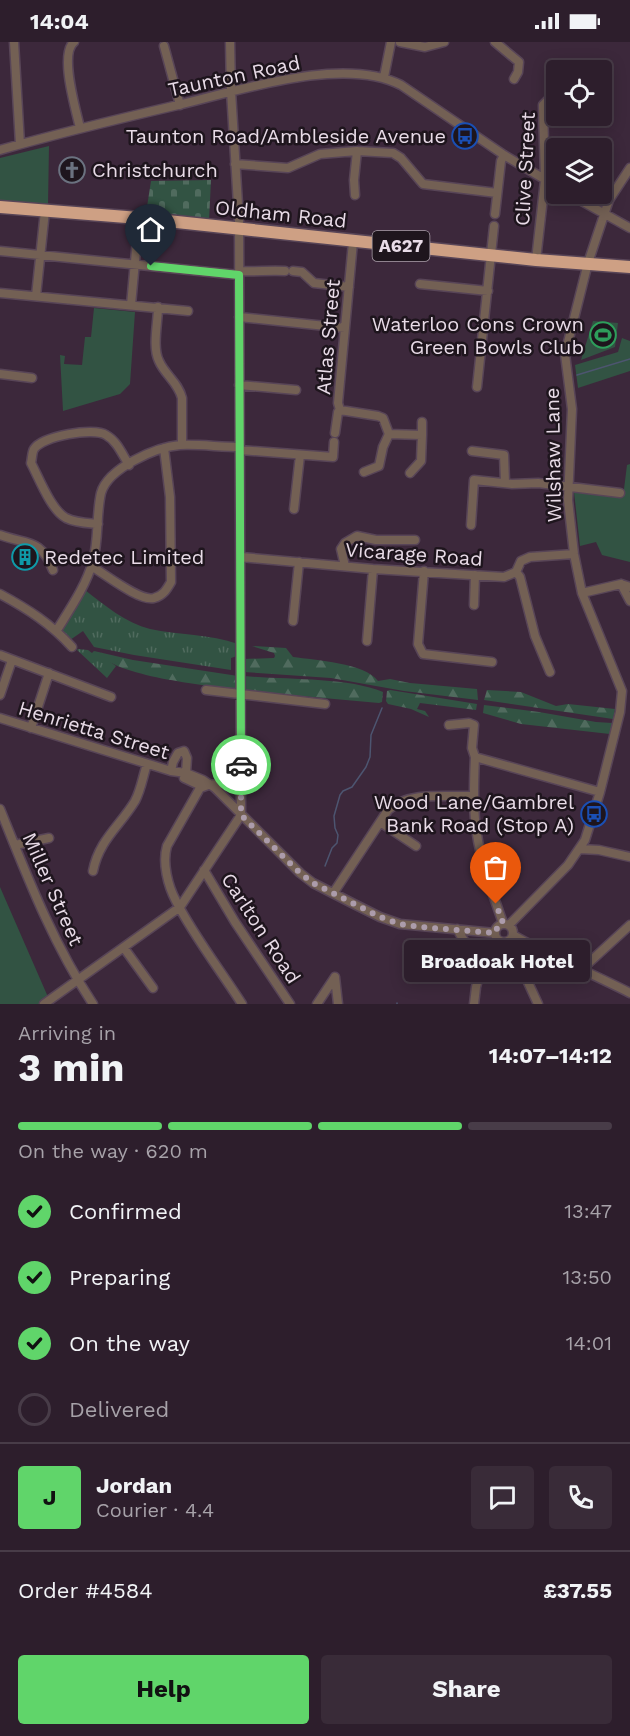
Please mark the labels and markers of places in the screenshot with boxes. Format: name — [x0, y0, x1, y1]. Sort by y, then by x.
bus stop icon: Taunton Road/Ambleside Avenue — [450, 121, 480, 151]
place label: Taunton Road/Ambleside Avenue — [126, 124, 446, 148]
church icon: Christchurch — [57, 155, 87, 185]
place label: Christchurch — [92, 158, 218, 182]
pin — [125, 204, 176, 266]
place label: Waterloo Cons Crown Green Bowls Club — [372, 312, 584, 359]
sports icon: Waterloo Cons Crown Green Bowls Club — [588, 320, 618, 350]
building icon: Redetec Limited — [10, 542, 40, 572]
place label: Redetec Limited — [44, 545, 204, 569]
place label: Wood Lane/Gambrel Bank Road (Stop A) — [374, 790, 574, 837]
bus stop icon: Wood Lane/Gambrel Bank Road (Stop A) — [579, 799, 609, 829]
pin — [470, 842, 521, 904]
callout: Broadoak Hotel — [403, 940, 589, 982]

